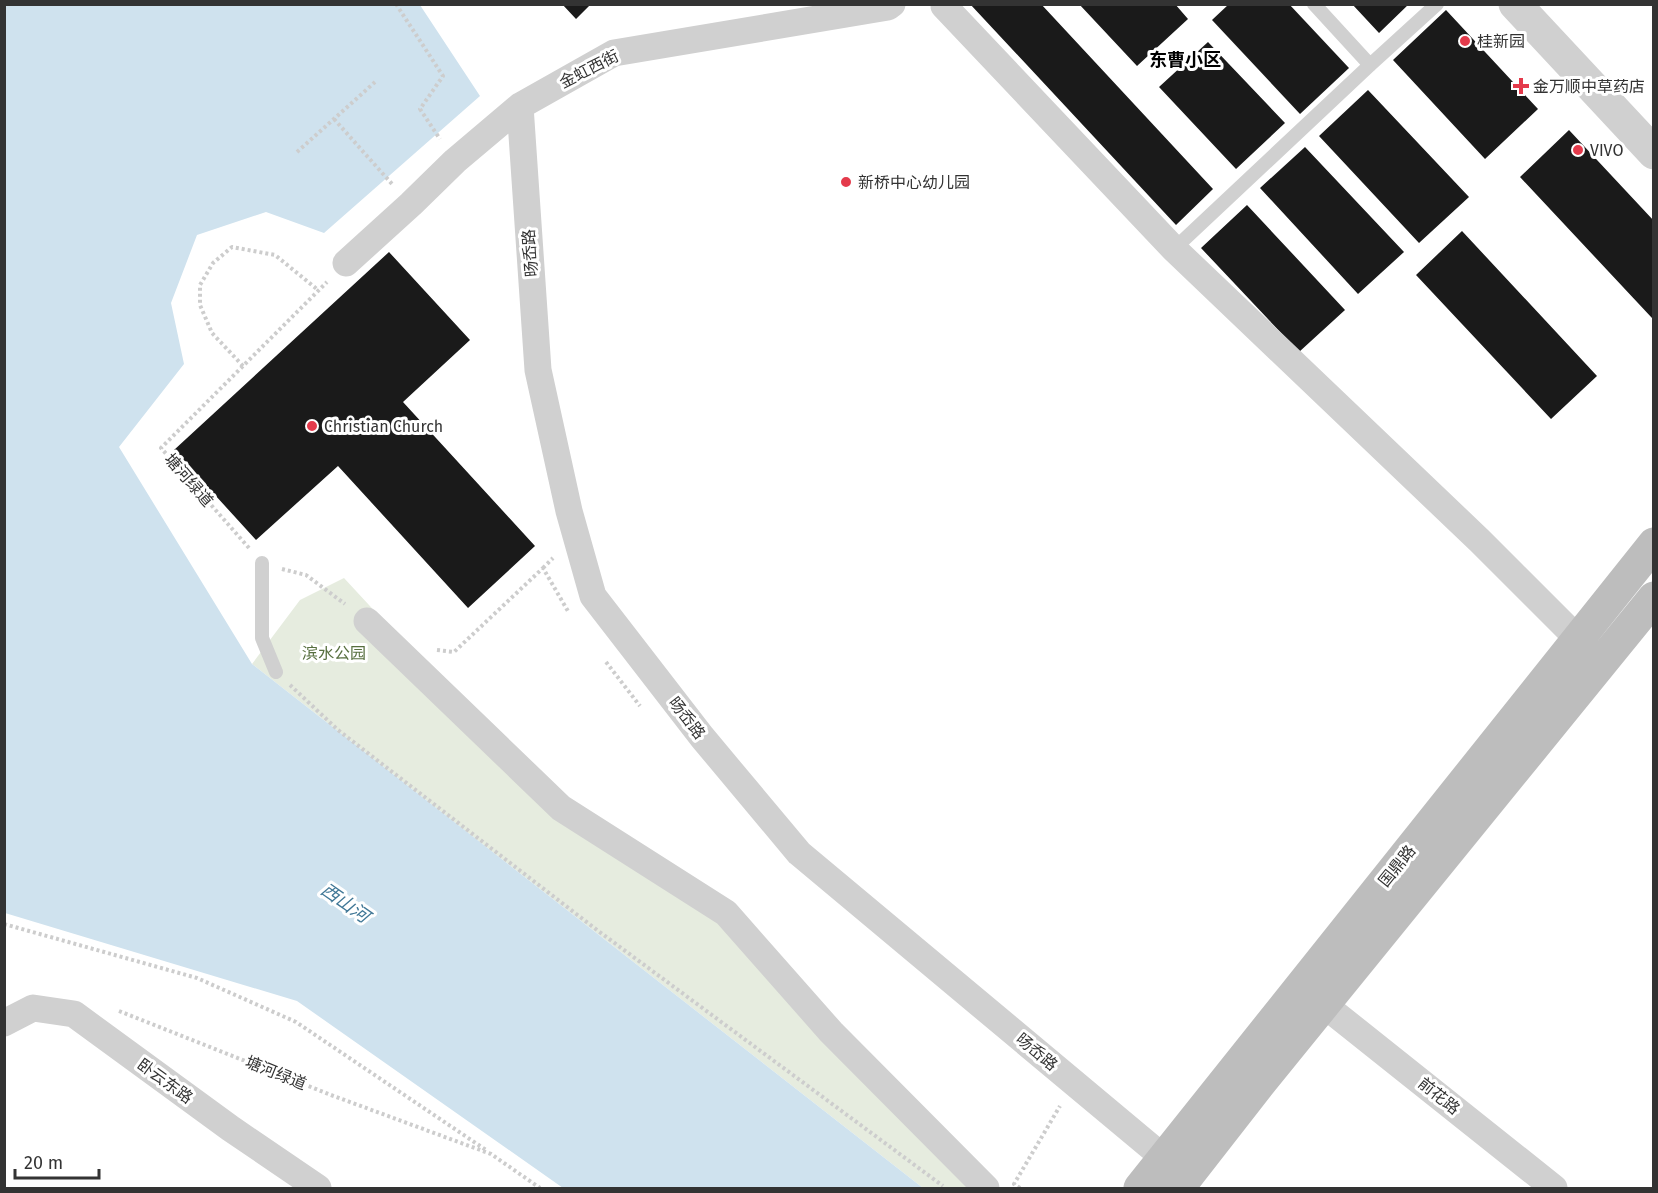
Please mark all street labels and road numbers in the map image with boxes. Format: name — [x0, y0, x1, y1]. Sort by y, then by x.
street label: 金虹西街 — [556, 46, 622, 92]
street label: 旸岙路 — [519, 228, 541, 278]
street label: 塘河绿道 — [161, 450, 217, 510]
street label: 旸岙路 — [665, 693, 709, 743]
street label: 国鼎路 — [1375, 841, 1419, 891]
street label: 旸岙路 — [1013, 1029, 1061, 1075]
street label: 塘河绿道 — [243, 1052, 309, 1094]
street label: 卧云东路 — [134, 1055, 196, 1107]
street label: 前花路 — [1414, 1074, 1464, 1118]

